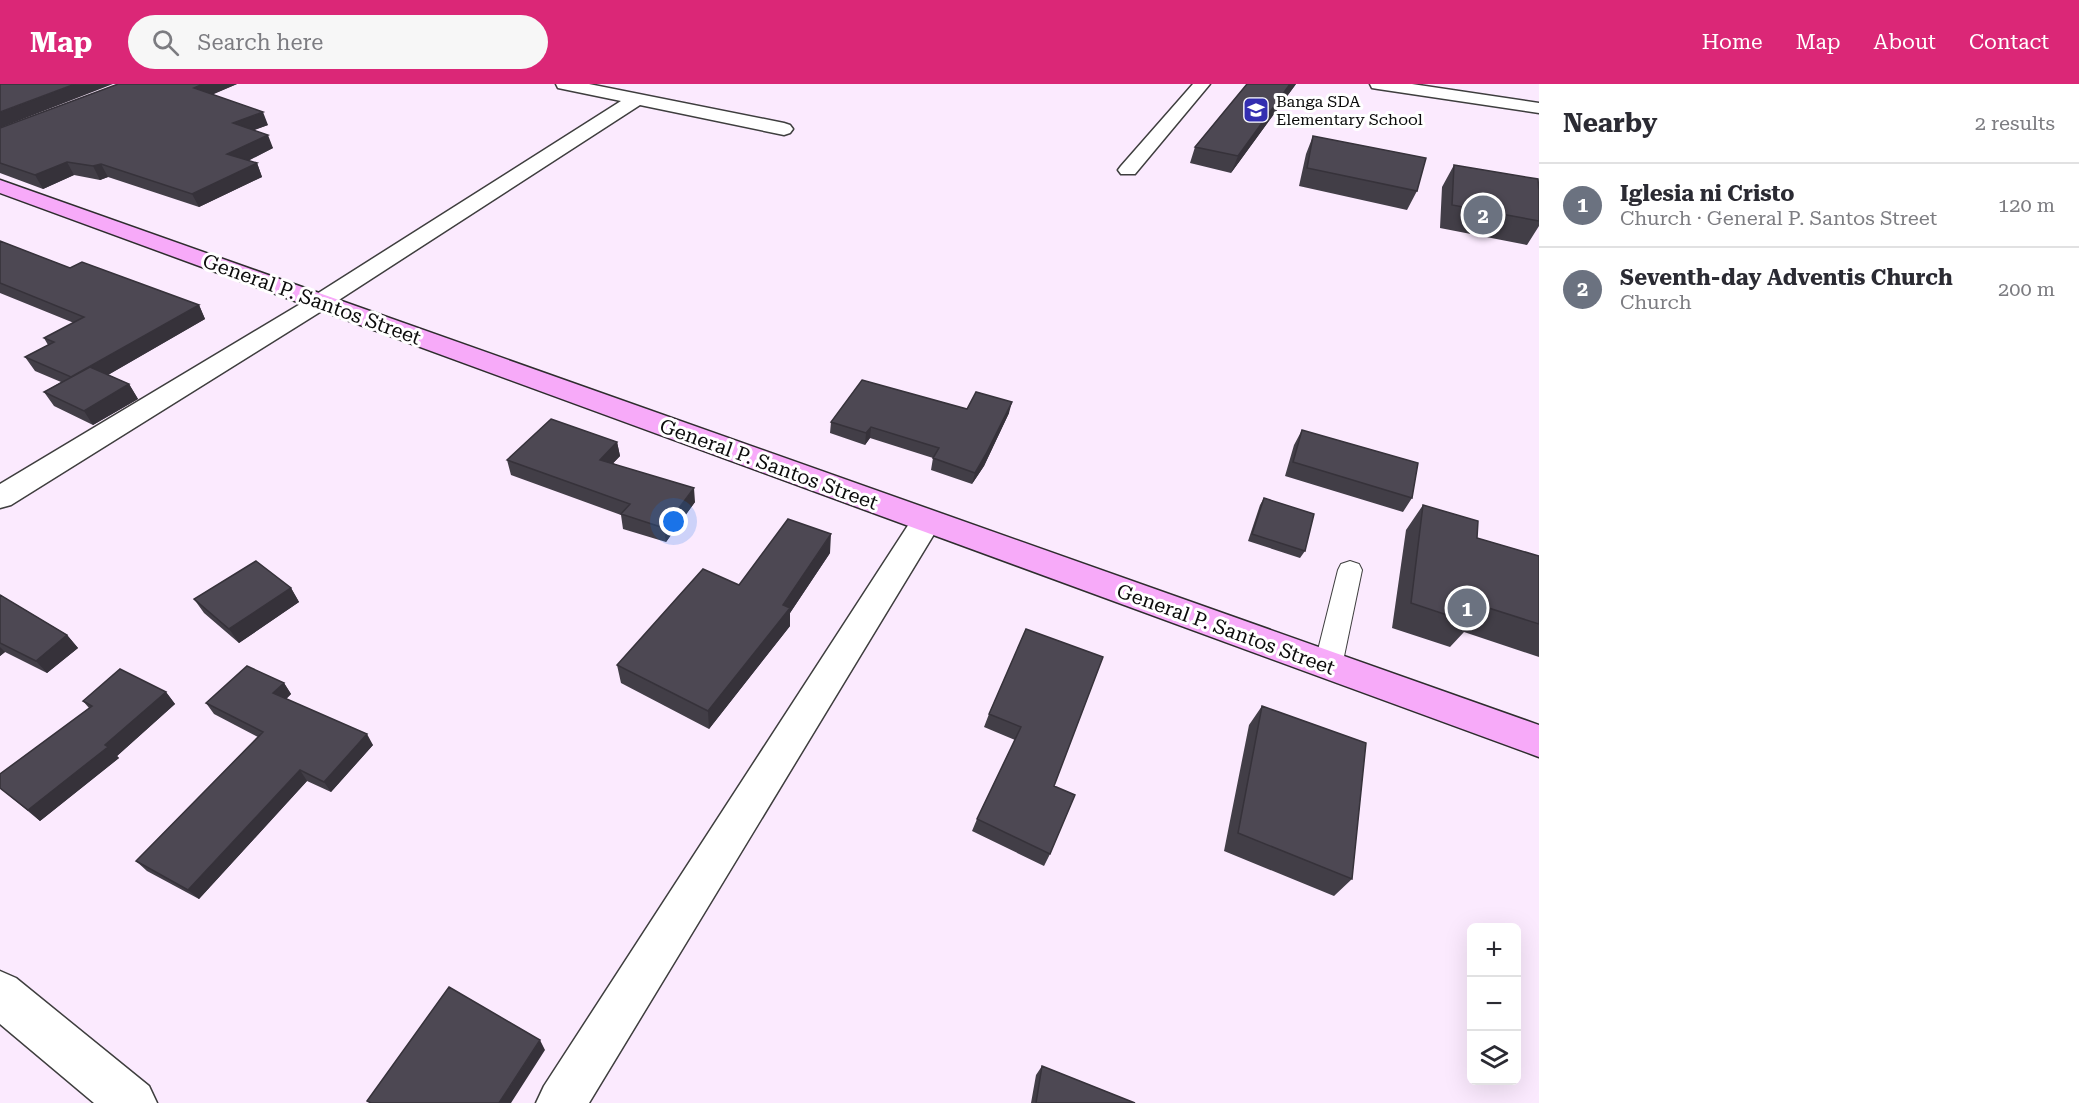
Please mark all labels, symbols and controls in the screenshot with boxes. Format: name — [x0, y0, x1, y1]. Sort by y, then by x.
search box — [128, 15, 548, 69]
text: Map — [30, 26, 92, 59]
icon: search — [149, 26, 182, 59]
text: Search here — [197, 30, 323, 55]
text: Home — [1702, 30, 1763, 54]
text: Map — [1796, 30, 1841, 54]
text: About — [1874, 30, 1936, 54]
text: Contact — [1969, 30, 2049, 54]
place label: Banga SDA Elementary School — [1276, 92, 1423, 129]
school or university icon: Banga SDA Elementary School — [1241, 95, 1271, 125]
text: Nearby — [1563, 108, 1657, 138]
text: 2 results — [1975, 111, 2055, 135]
text: Iglesia ni Cristo — [1620, 181, 1794, 206]
pin: 2 — [1464, 192, 1502, 238]
text: 1 — [1577, 193, 1588, 217]
text: 120 m — [1998, 193, 2055, 217]
text: Church · General P. Santos Street — [1620, 206, 1937, 230]
street label: General P. Santos Street — [200, 248, 425, 350]
text: Seventh-day Adventis Church — [1620, 265, 1953, 290]
text: 2 — [1577, 277, 1588, 301]
text: 200 m — [1998, 277, 2055, 301]
text: Church — [1620, 290, 1692, 314]
street label: General P. Santos Street — [657, 413, 882, 515]
your location — [659, 507, 688, 536]
street label: General P. Santos Street — [1114, 578, 1339, 680]
pin: 1 — [1448, 586, 1486, 630]
map controls — [1467, 923, 1521, 1085]
button: + — [1467, 923, 1521, 977]
button: − — [1467, 977, 1521, 1031]
button: layers — [1467, 1031, 1521, 1085]

